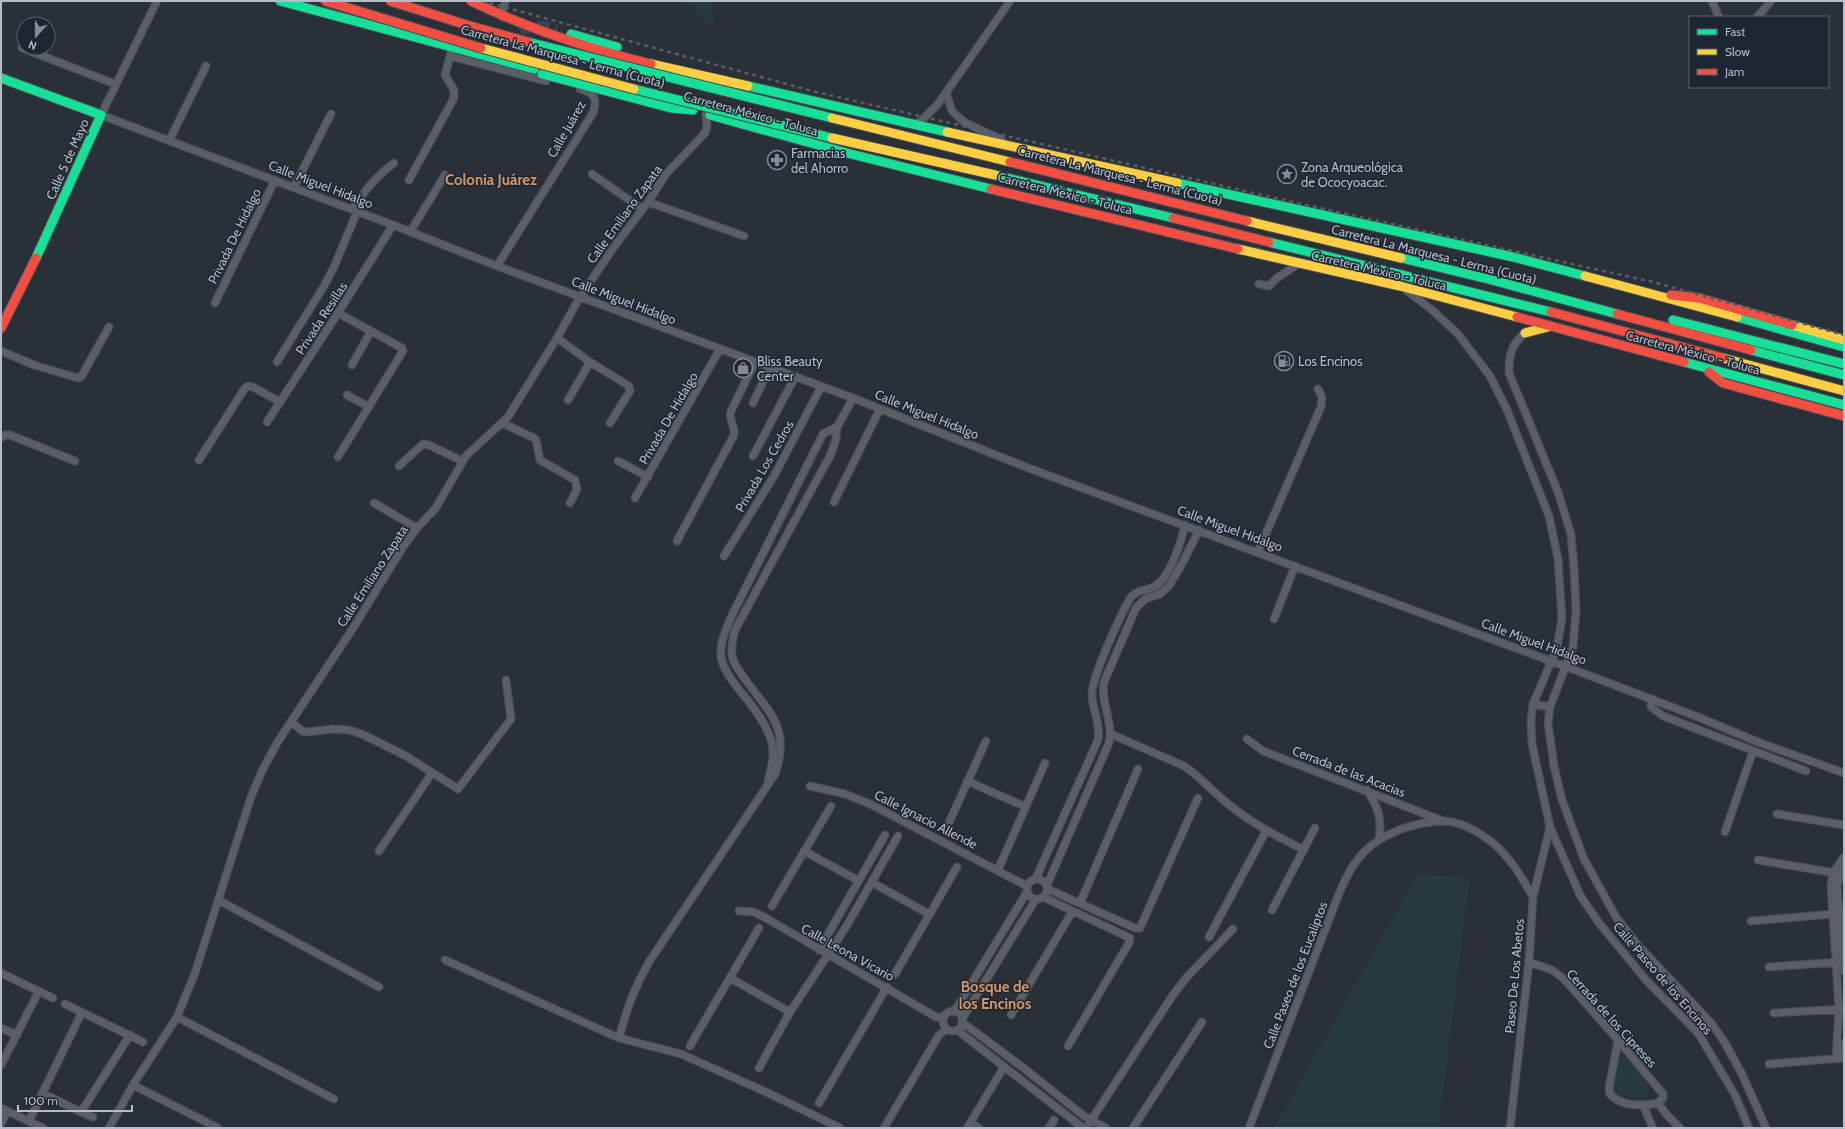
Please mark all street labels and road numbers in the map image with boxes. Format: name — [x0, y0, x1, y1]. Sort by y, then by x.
street label: Carretera La Marquesa - Lerma (Cuota) — [459, 21, 667, 91]
street label: Carretera México - Toluca — [682, 87, 821, 139]
street label: Calle Juárez — [543, 98, 589, 160]
street label: Calle 5 de Mayo — [42, 116, 92, 202]
street label: Carretera La Marquesa - Lerma (Cuota) — [1016, 142, 1224, 208]
street label: Calle Miguel Hidalgo — [266, 157, 376, 211]
street label: Calle Emiliano Zapata — [583, 161, 666, 266]
street label: Carretera México - Toluca — [996, 168, 1135, 218]
street label: Privada De Hidalgo — [204, 186, 264, 286]
street label: Carretera La Marquesa - Lerma (Cuota) — [1330, 221, 1538, 287]
street label: Carretera México - Toluca — [1310, 247, 1449, 294]
street label: Calle Miguel Hidalgo — [569, 273, 679, 327]
street label: Privada Resillas — [292, 278, 351, 357]
street label: Carretera México - Toluca — [1624, 326, 1763, 378]
street label: Privada De Hidalgo — [635, 369, 701, 467]
street label: Calle Miguel Hidalgo — [873, 386, 981, 442]
street label: Privada Los Cedros — [731, 417, 797, 515]
street label: Calle Miguel Hidalgo — [1175, 502, 1285, 554]
street label: Calle Emiliano Zapata — [333, 522, 411, 630]
street label: Calle Miguel Hidalgo — [1479, 615, 1589, 667]
street label: Cerrada de las Acacias — [1290, 742, 1408, 800]
street label: Calle Ignacio Allende — [872, 786, 981, 852]
street label: Calle Paseo de los Eucaliptos — [1259, 898, 1331, 1051]
street label: Paseo De Los Abetos — [1501, 917, 1527, 1034]
street label: Calle Paseo de los Encinos — [1610, 919, 1717, 1038]
street label: Calle Leona Vicario — [799, 920, 897, 984]
street label: Cerrada de los Cipreses — [1564, 965, 1661, 1071]

